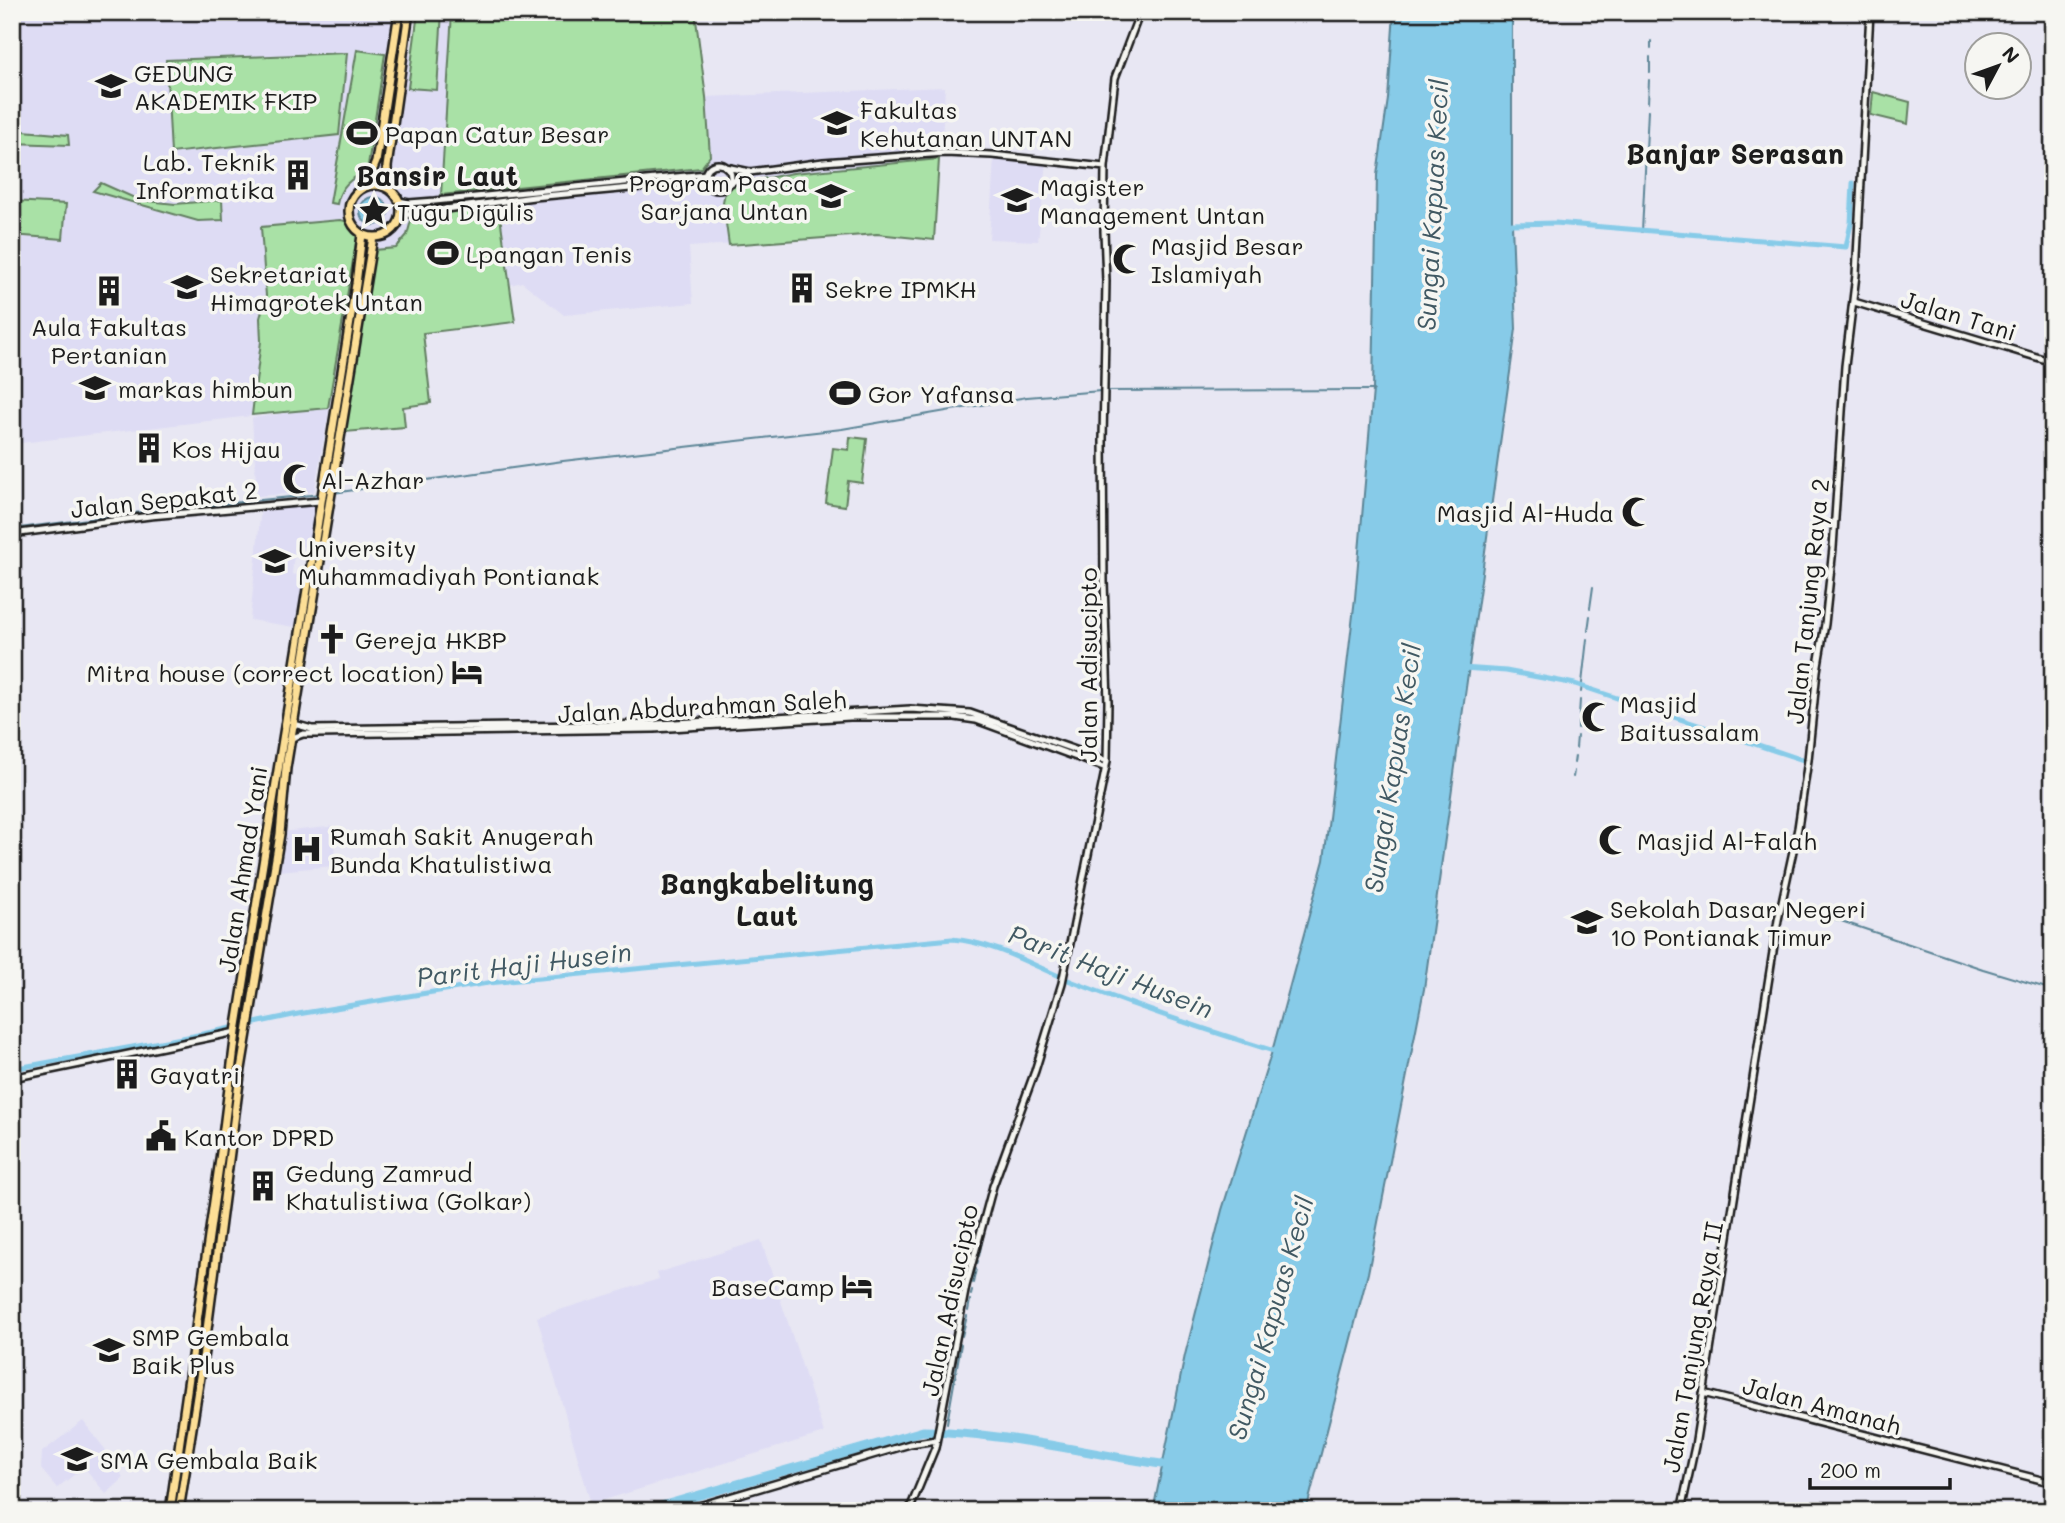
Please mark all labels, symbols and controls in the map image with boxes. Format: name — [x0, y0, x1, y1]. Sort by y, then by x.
north arrow — [1964, 32, 2034, 102]
text: N — [1997, 41, 2025, 68]
place label: GEDUNG AKADEMIK FKIP — [134, 57, 317, 116]
school or university icon: GEDUNG AKADEMIK FKIP — [94, 69, 128, 103]
water label: Sungai Kapuas Kecil — [1408, 78, 1456, 332]
place label: Fakultas Kehutanan UNTAN — [860, 94, 1072, 153]
school or university icon: Fakultas Kehutanan UNTAN — [820, 106, 854, 140]
sports icon: Papan Catur Besar — [345, 116, 379, 150]
place label: Papan Catur Besar — [385, 118, 609, 149]
district label: Banjar Serasan — [1626, 135, 1844, 171]
place label: Lab. Teknik Informatika — [136, 146, 275, 205]
district label: Bansir Laut — [356, 157, 518, 193]
building icon: Lab. Teknik Informatika — [281, 158, 315, 192]
place label: Program Pasca Sarjana Untan — [629, 167, 808, 226]
place label: Magister Management Untan — [1040, 171, 1265, 230]
school or university icon: Program Pasca Sarjana Untan — [814, 179, 848, 213]
school or university icon: Magister Management Untan — [1000, 183, 1034, 217]
place icon: Tugu Digulis — [357, 194, 391, 228]
place label: Tugu Digulis — [397, 196, 534, 227]
place label: Masjid Besar Islamiyah — [1151, 230, 1303, 289]
sports icon: Lpangan Tenis — [426, 236, 460, 270]
place label: Lpangan Tenis — [466, 238, 632, 269]
mosque icon: Masjid Besar Islamiyah — [1111, 242, 1145, 276]
place label: Sekretariat Himagrotek Untan — [210, 258, 423, 317]
school or university icon: Sekretariat Himagrotek Untan — [170, 270, 204, 304]
building icon: Sekre IPMKH — [785, 271, 819, 305]
place label: Sekre IPMKH — [825, 273, 977, 304]
building icon: Aula Fakultas Pertanian — [92, 274, 126, 308]
street label: Jalan Tani — [1898, 283, 2020, 347]
place label: Aula Fakultas Pertanian — [31, 311, 187, 370]
school or university icon: markas himbun — [78, 371, 112, 405]
place label: markas himbun — [118, 373, 293, 404]
sports icon: Gor Yafansa — [828, 376, 862, 410]
place label: Gor Yafansa — [868, 378, 1015, 409]
building icon: Kos Hijau — [132, 431, 166, 465]
place label: Kos Hijau — [172, 433, 281, 464]
mosque icon: Al-Azhar — [281, 462, 315, 496]
place label: Al-Azhar — [321, 464, 424, 495]
street label: Jalan Sepakat 2 — [69, 474, 259, 524]
street label: Jalan Tanjung Raya 2 — [1779, 477, 1835, 725]
mosque icon: Masjid Al-Huda — [1620, 495, 1654, 529]
place label: Masjid Al-Huda — [1437, 497, 1614, 528]
place label: University Muhammadiyah Pontianak — [298, 532, 599, 591]
school or university icon: University Muhammadiyah Pontianak — [258, 544, 292, 578]
street label: Jalan Adisucipto — [1072, 567, 1103, 763]
church icon: Gereja HKBP — [315, 622, 349, 656]
place label: Gereja HKBP — [355, 624, 507, 655]
water label: Sungai Kapuas Kecil — [1356, 640, 1429, 895]
hotel icon: Mitra house (correct location) — [450, 655, 484, 689]
place label: Mitra house (correct location) — [86, 657, 444, 688]
street label: Jalan Abdurahman Saleh — [557, 683, 847, 729]
place label: Masjid Baitussalam — [1620, 688, 1759, 747]
mosque icon: Masjid Baitussalam — [1580, 700, 1614, 734]
street label: Jalan Ahmad Yani — [210, 764, 274, 974]
place label: Rumah Sakit Anugerah Bunda Khatulistiwa — [330, 820, 593, 879]
mosque icon: Masjid Al-Falah — [1597, 823, 1631, 857]
place label: Masjid Al-Falah — [1637, 825, 1817, 856]
hospital icon: Rumah Sakit Anugerah Bunda Khatulistiwa — [290, 832, 324, 866]
district label: Bangkabelitung Laut — [660, 865, 874, 933]
place label: Sekolah Dasar Negeri 10 Pontianak Timur — [1610, 893, 1866, 952]
school or university icon: Sekolah Dasar Negeri 10 Pontianak Timur — [1570, 905, 1604, 939]
water label: Parit Haji Husein — [1004, 916, 1218, 1026]
water label: Parit Haji Husein — [415, 934, 633, 994]
building icon: Gayatri — [110, 1057, 144, 1091]
place label: Gayatri — [150, 1059, 240, 1090]
public building icon: Kantor DPRD — [144, 1119, 178, 1153]
place label: Kantor DPRD — [184, 1121, 334, 1152]
place label: Gedung Zamrud Khatulistiwa (Golkar) — [286, 1157, 531, 1216]
building icon: Gedung Zamrud Khatulistiwa (Golkar) — [246, 1169, 280, 1203]
water label: Sungai Kapuas Kecil — [1219, 1192, 1321, 1444]
street label: Jalan Adisucipto — [914, 1201, 984, 1399]
street label: Jalan Tanjung Raya II — [1655, 1219, 1729, 1475]
hotel icon: BaseCamp — [840, 1269, 874, 1303]
place label: BaseCamp — [712, 1271, 834, 1302]
place label: SMP Gembala Baik Plus — [132, 1321, 290, 1380]
school or university icon: SMP Gembala Baik Plus — [92, 1333, 126, 1367]
street label: Jalan Amanah — [1739, 1369, 1905, 1441]
school or university icon: SMA Gembala Baik — [60, 1442, 94, 1476]
place label: SMA Gembala Baik — [100, 1444, 318, 1475]
scale bar — [1810, 1446, 1950, 1490]
text: 200 m — [1820, 1456, 1881, 1483]

